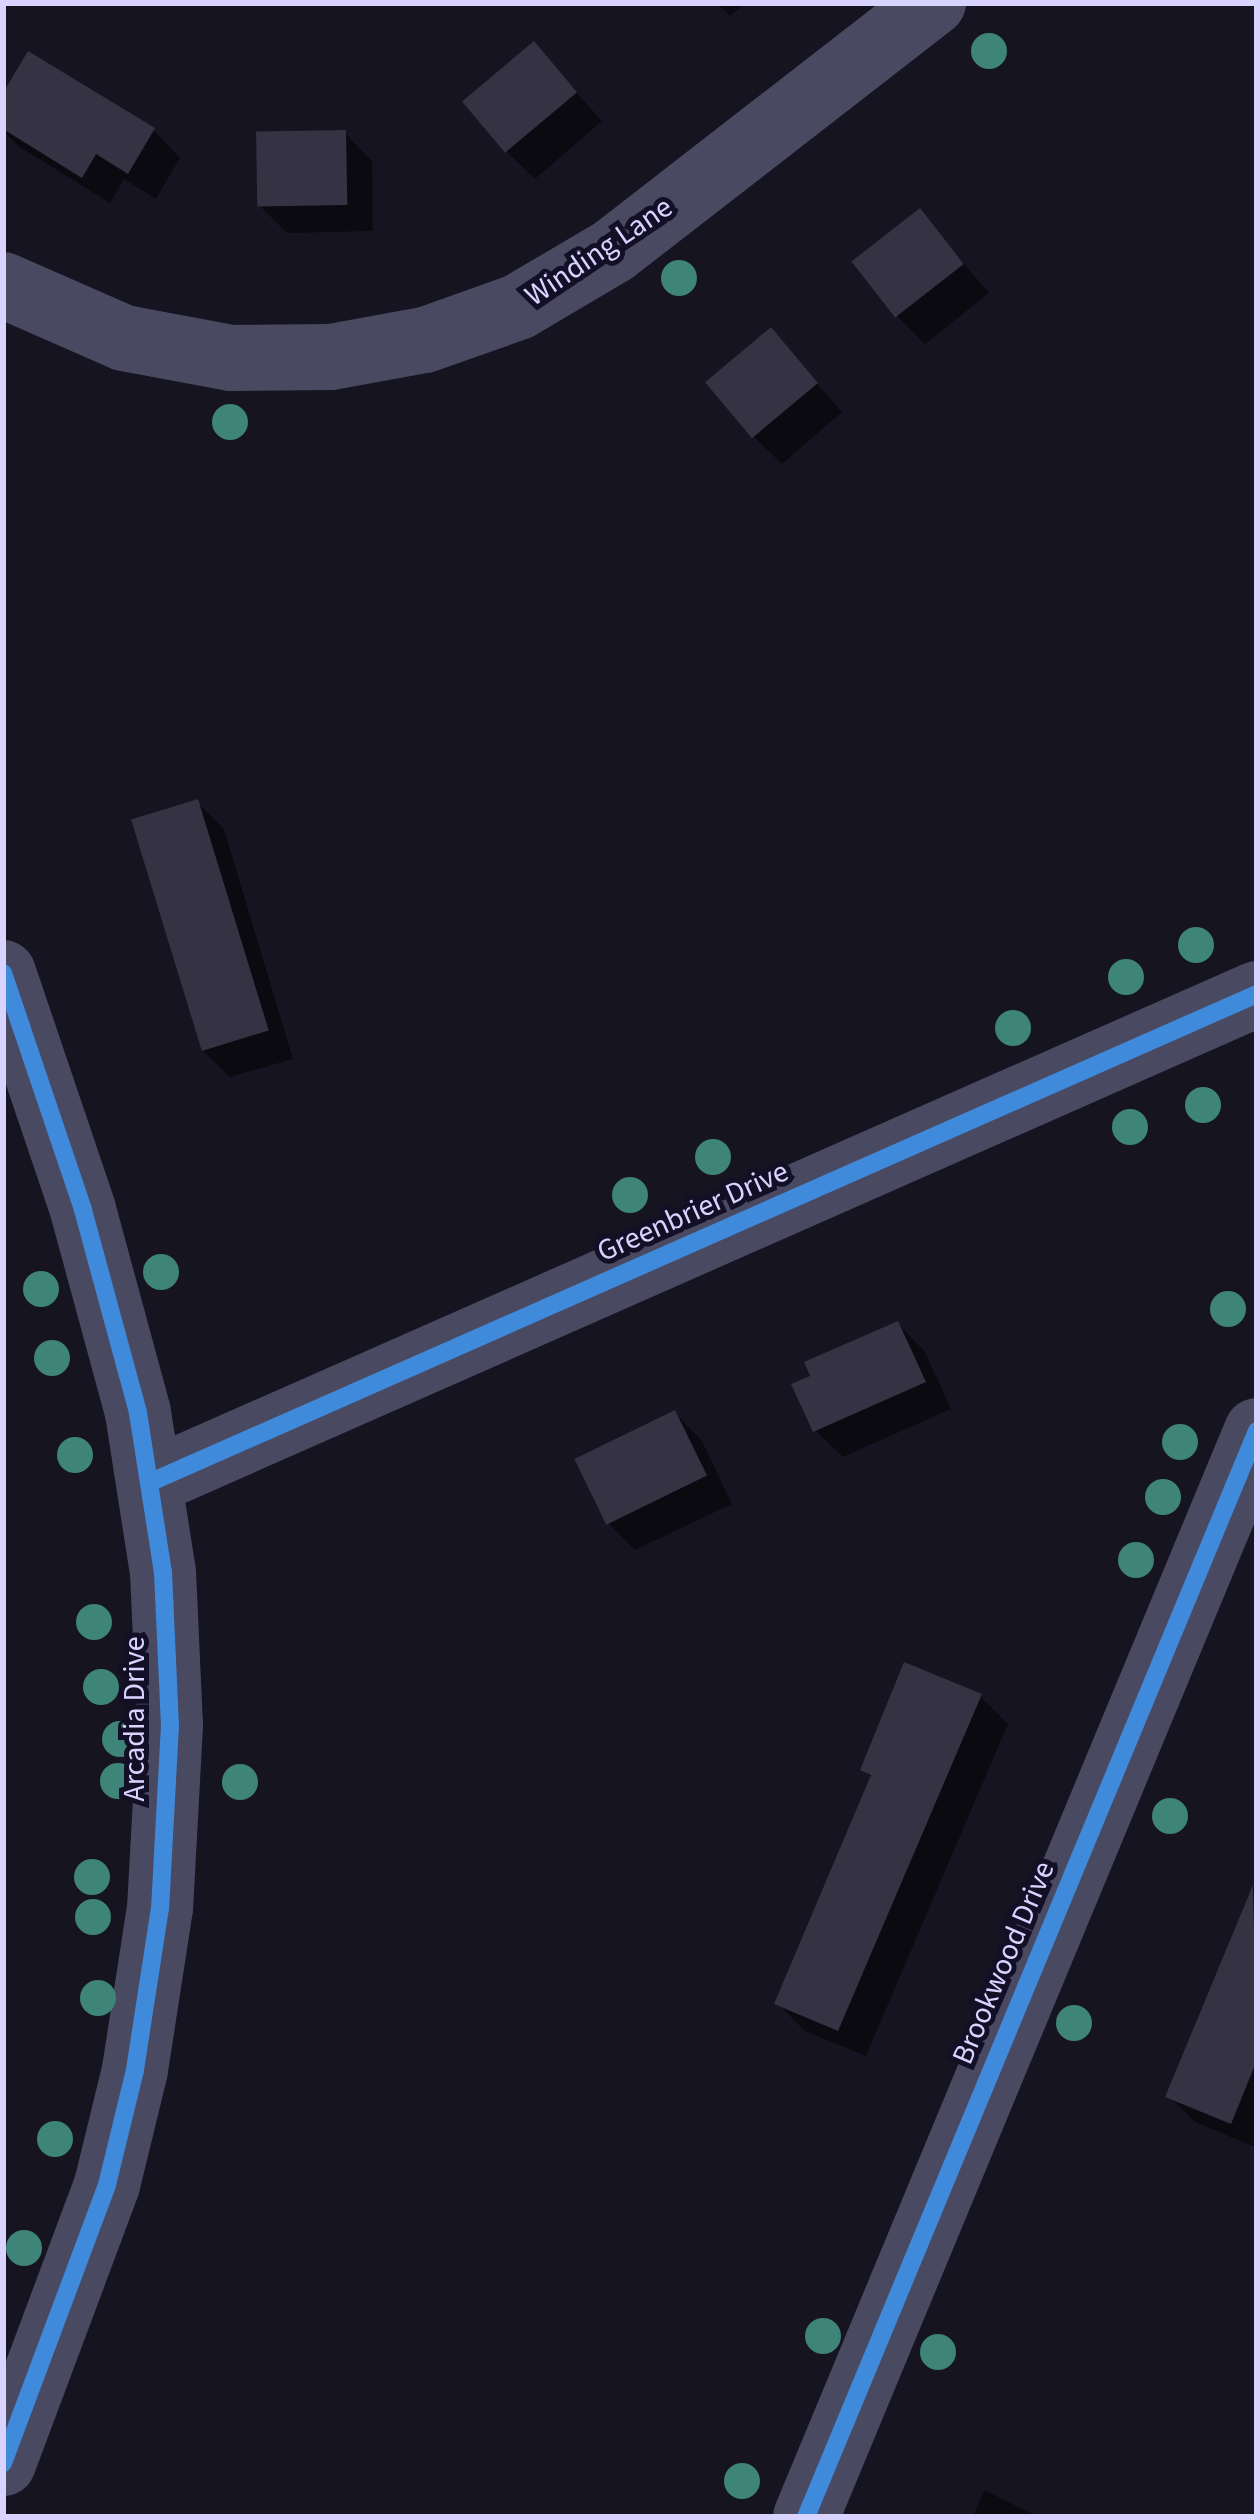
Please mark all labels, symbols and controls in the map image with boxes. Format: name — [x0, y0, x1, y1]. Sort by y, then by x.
street label: Winding Lane — [518, 190, 680, 314]
street label: Greenbrier Drive — [592, 1154, 794, 1270]
street label: Arcadia Drive — [117, 1636, 153, 1802]
street label: Brookwood Drive — [945, 1856, 1063, 2070]

